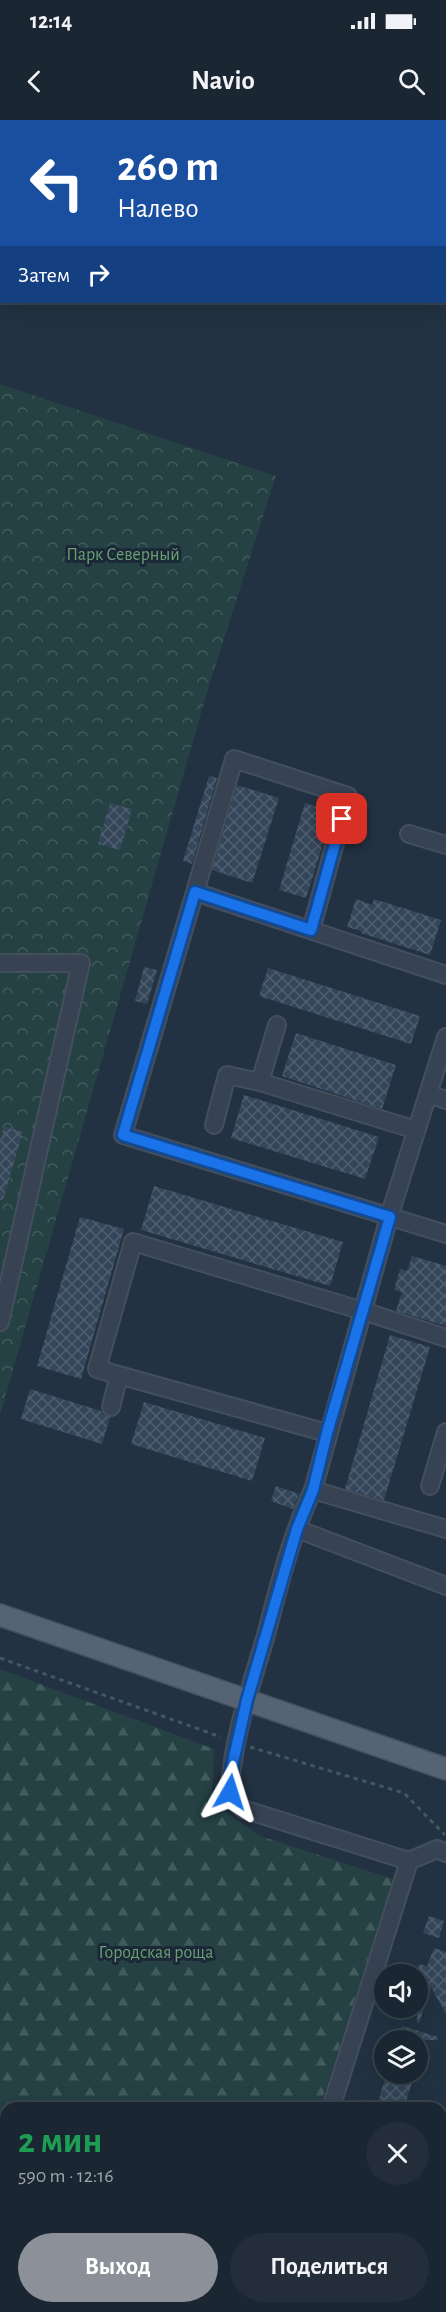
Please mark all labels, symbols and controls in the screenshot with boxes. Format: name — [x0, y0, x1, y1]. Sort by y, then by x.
text: 12:14 — [30, 10, 72, 32]
icon: back — [18, 65, 51, 98]
icon: search — [395, 65, 428, 98]
text: Navio — [191, 67, 255, 94]
icon: left — [18, 144, 96, 222]
text: 260 m — [117, 146, 219, 188]
text: Налево — [117, 195, 199, 222]
icon: right — [82, 258, 115, 291]
text: Затем — [18, 264, 70, 286]
park label: Парк Северный — [66, 546, 180, 564]
pin — [316, 793, 367, 844]
icon: arrive — [325, 802, 358, 835]
position arrow — [198, 1760, 262, 1824]
park label: Городская роща — [98, 1944, 214, 1962]
map controls — [374, 1964, 428, 2084]
button: sound — [374, 1964, 428, 2018]
button: layers — [374, 2030, 428, 2084]
button: close — [366, 2122, 429, 2185]
text: 2 мин — [18, 2123, 102, 2159]
text: 590 m · 12:16 — [18, 2166, 114, 2186]
button: Выход — [18, 2233, 218, 2302]
button: Поделиться — [230, 2233, 429, 2302]

